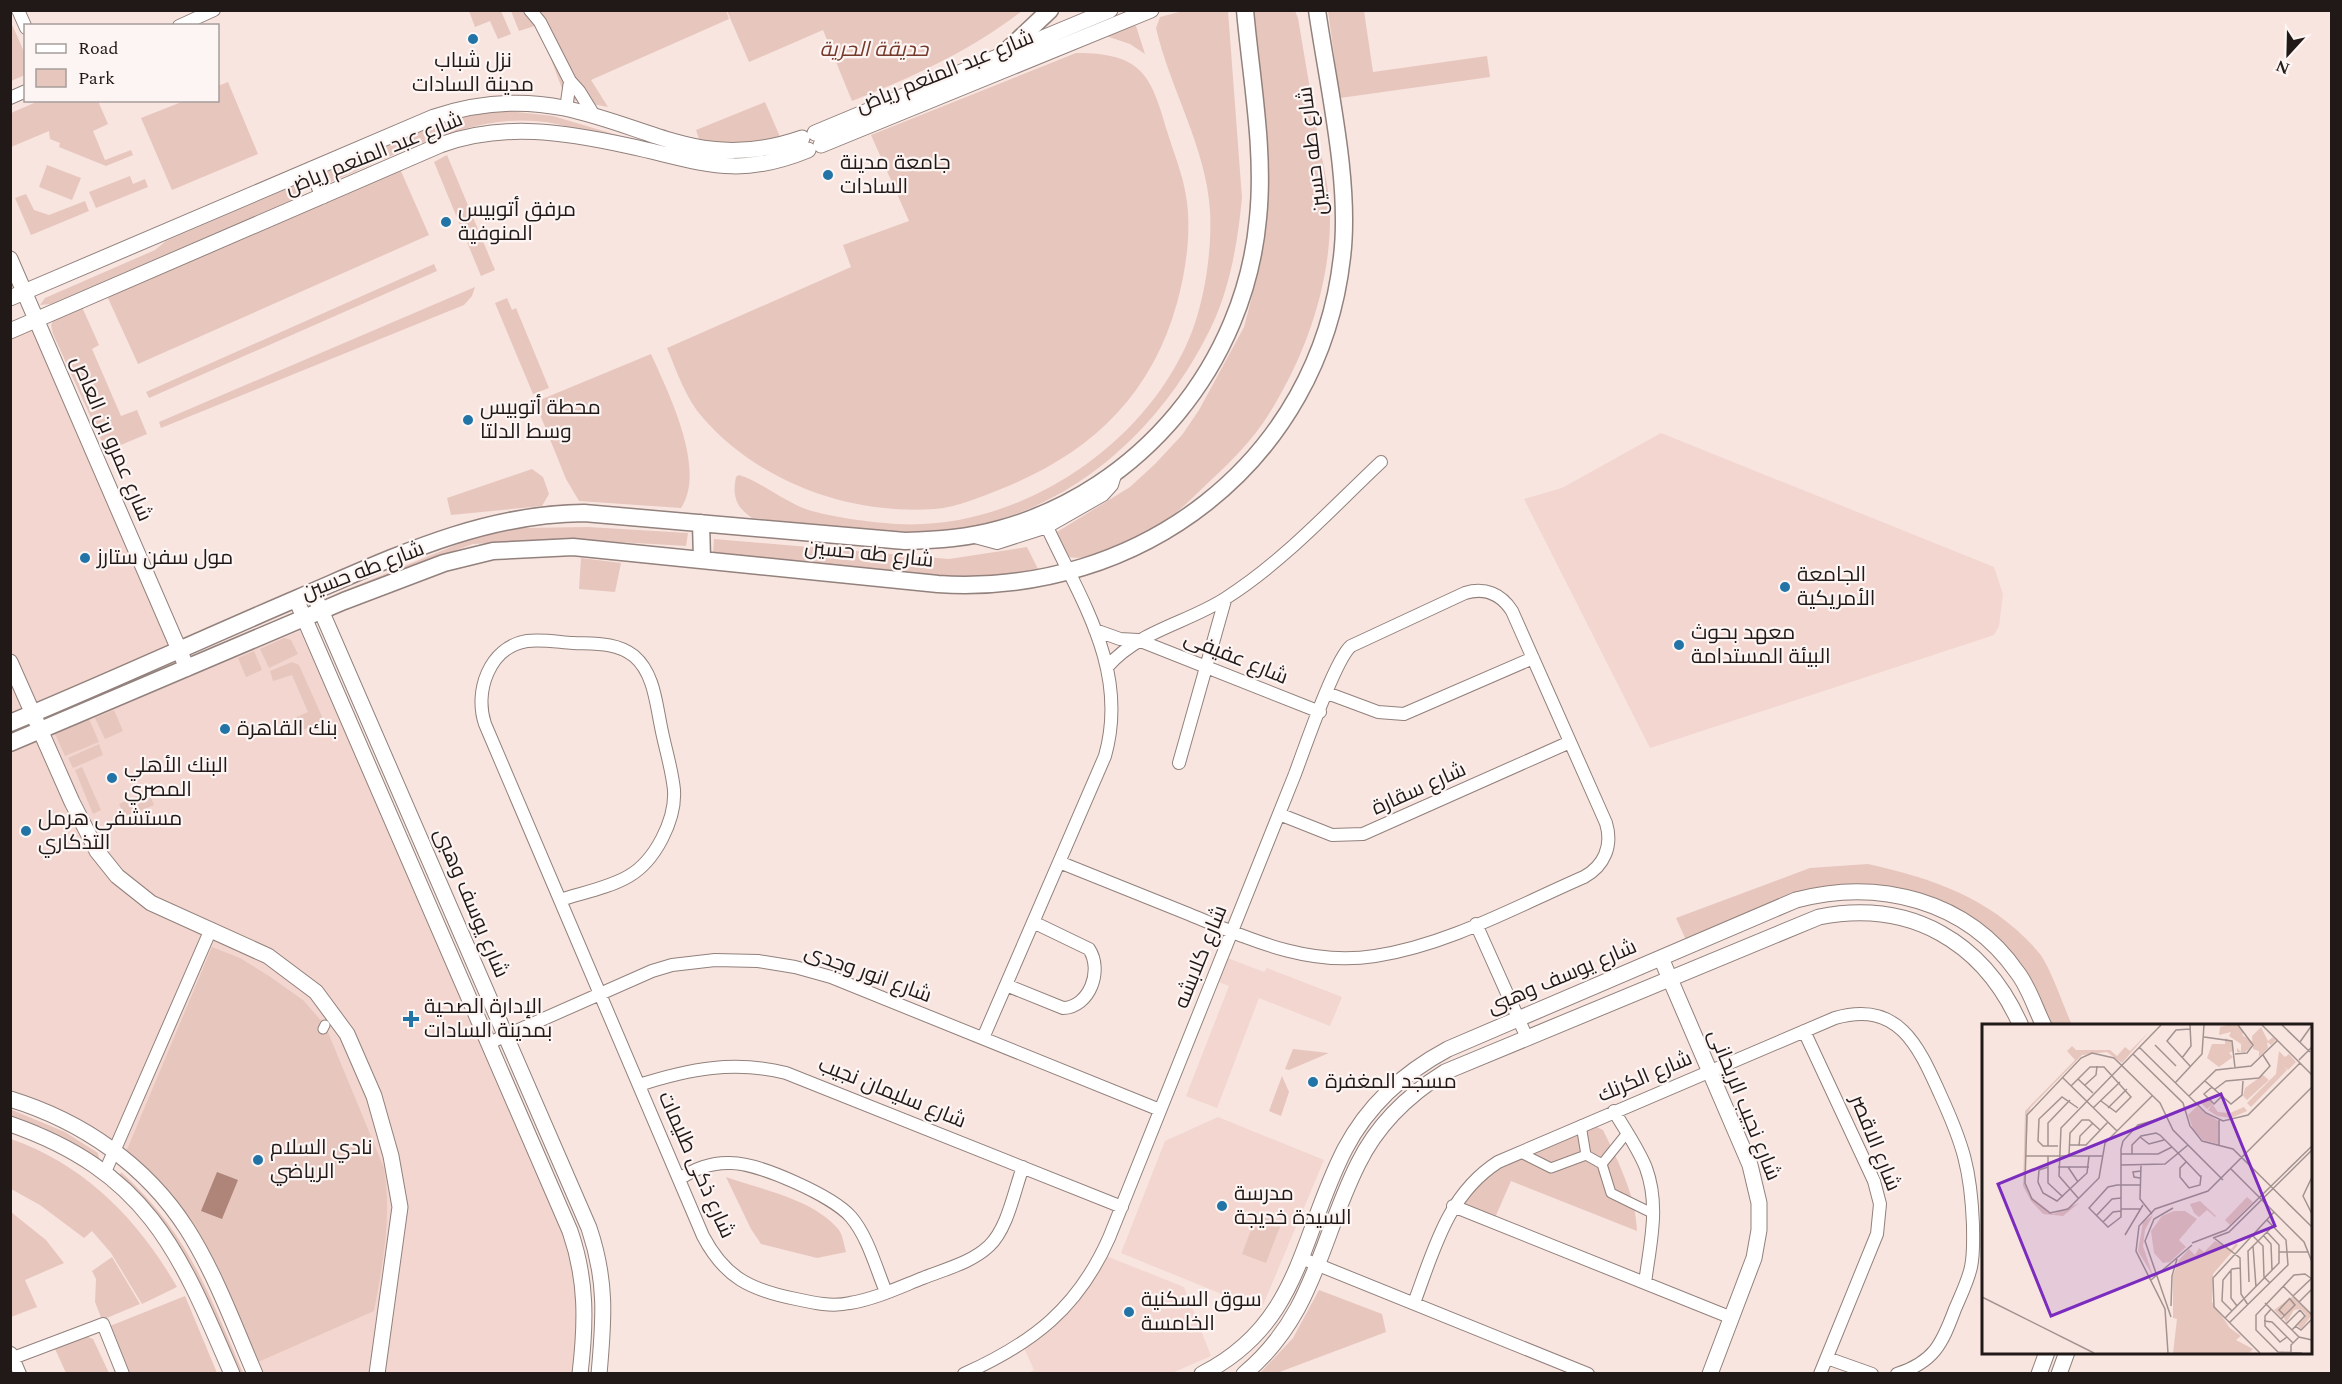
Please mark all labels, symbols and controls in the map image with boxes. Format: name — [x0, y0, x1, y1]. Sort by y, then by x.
street label: شارع عبد المنعم رياض — [851, 22, 1039, 122]
legend — [24, 24, 219, 102]
north arrow — [2258, 24, 2318, 84]
marker: نزل شباب مدينة السادات — [466, 32, 480, 46]
park label: حديقة الحرية — [820, 34, 930, 66]
text: Road — [78, 35, 119, 62]
place label: نزل شباب مدينة السادات — [412, 45, 534, 101]
text: N — [2272, 53, 2293, 81]
text: Park — [78, 65, 115, 92]
street label: شارع طه حسين — [1289, 85, 1337, 217]
street label: شارع عبد المنعم رياض — [280, 104, 468, 204]
place label: جامعة مدينة السادات — [840, 147, 951, 203]
marker: جامعة مدينة السادات — [821, 168, 835, 182]
place label: مرفق أتوبيس المنوفية — [458, 194, 576, 250]
marker: مرفق أتوبيس المنوفية — [439, 215, 453, 229]
street label: شارع عمرو بن العاص — [62, 351, 160, 527]
place label: محطة أتوبيس وسط الدلتا — [480, 392, 601, 448]
marker: محطة أتوبيس وسط الدلتا — [461, 413, 475, 427]
street label: شارع طه حسين — [803, 531, 935, 577]
street label: شارع طه حسين — [297, 533, 429, 609]
place label: مول سفن ستارز — [96, 542, 233, 574]
marker: مول سفن ستارز — [78, 551, 92, 565]
place label: الجامعة الأمريكية — [1797, 559, 1875, 615]
marker: الجامعة الأمريكية — [1778, 580, 1792, 594]
place label: معهد بحوث البيئة المستدامة — [1691, 617, 1831, 673]
street label: شارع عفيفى — [1179, 623, 1293, 693]
marker: معهد بحوث البيئة المستدامة — [1672, 638, 1686, 652]
place label: بنك القاهرة — [237, 713, 338, 745]
marker: بنك القاهرة — [218, 722, 232, 736]
place label: البنك الأهلي المصري — [124, 750, 228, 806]
street label: شارع سقارة — [1366, 754, 1472, 824]
marker: البنك الأهلي المصري — [105, 771, 119, 785]
place label: مستشفى هرمل التذكاري — [38, 803, 182, 859]
street label: شارع يوسف وهبى — [425, 823, 517, 983]
marker: مستشفى هرمل التذكاري — [19, 824, 33, 838]
street label: شارع كلابشه — [1166, 900, 1236, 1014]
street label: شارع يوسف وهبى — [1482, 931, 1642, 1023]
street label: شارع انور وجدى — [800, 936, 936, 1012]
place label: الإدارة الصحية بمدينة السادات — [424, 991, 552, 1047]
marker: الإدارة الصحية بمدينة السادات — [402, 1010, 420, 1028]
street label: شارع نجيب الريحانى — [1699, 1024, 1789, 1186]
inset map — [1982, 1024, 2312, 1354]
street label: شارع الكرنك — [1593, 1043, 1697, 1111]
street label: شارع سليمان نجيب — [813, 1049, 971, 1137]
place label: مسجد المغفرة — [1325, 1066, 1457, 1098]
marker: مسجد المغفرة — [1306, 1075, 1320, 1089]
street label: شارع ذكى طليمات — [649, 1086, 743, 1244]
street label: شارع الاقصر — [1841, 1089, 1909, 1196]
place label: نادي السلام الرياضي — [270, 1132, 373, 1188]
marker: نادي السلام الرياضي — [251, 1153, 265, 1167]
place label: مدرسة السيدة خديجة — [1234, 1178, 1352, 1234]
marker: مدرسة السيدة خديجة — [1215, 1199, 1229, 1213]
place label: سوق السكنية الخامسة — [1141, 1284, 1262, 1340]
marker: سوق السكنية الخامسة — [1122, 1305, 1136, 1319]

